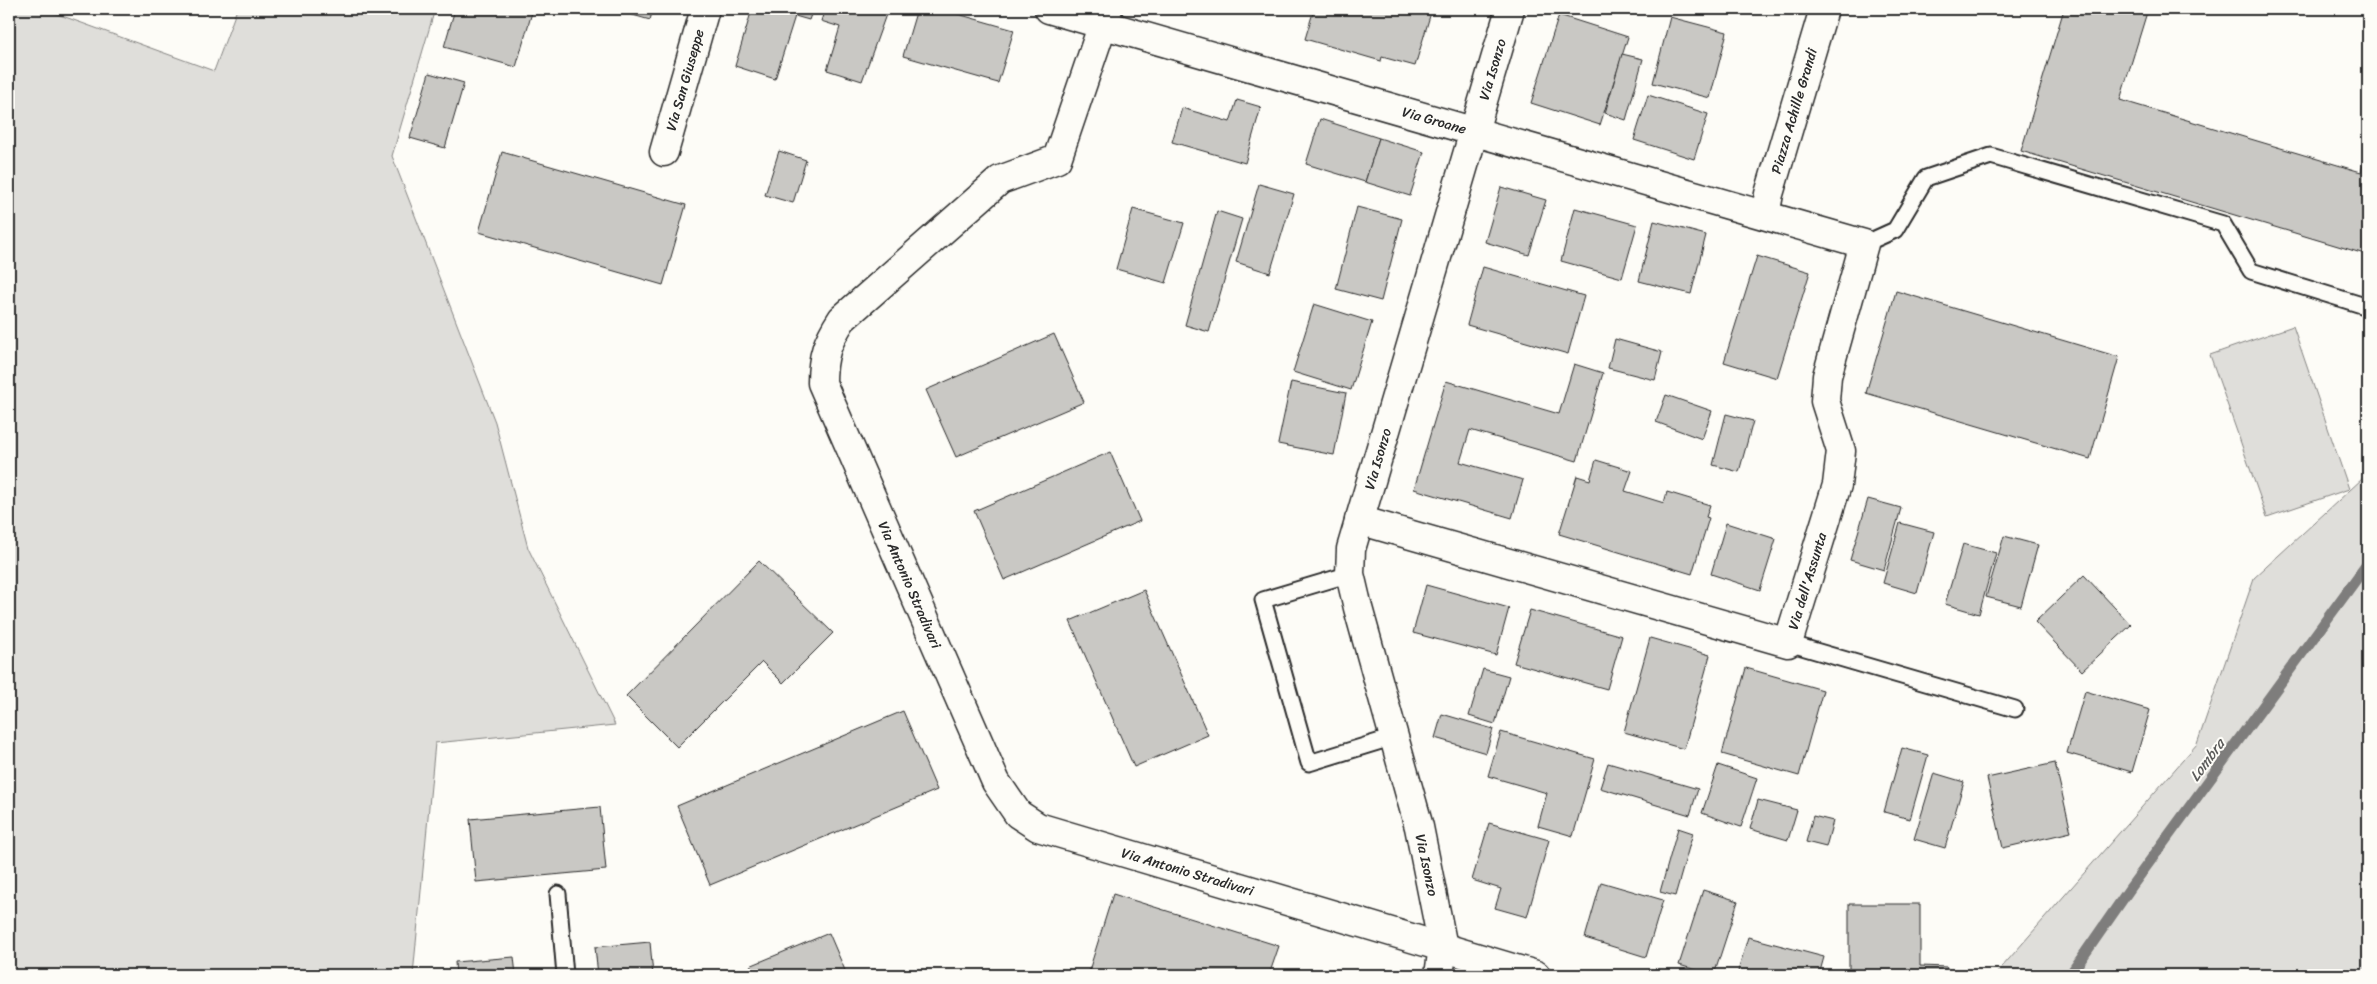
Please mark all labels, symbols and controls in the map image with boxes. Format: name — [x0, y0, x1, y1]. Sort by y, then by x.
street label: Via San Giuseppe — [659, 26, 712, 134]
street label: Via Isonzo — [1472, 36, 1514, 103]
street label: Piazza Achille Grandi — [1764, 44, 1825, 177]
street label: Via Groane — [1399, 99, 1469, 142]
street label: Via Isonzo — [1357, 425, 1399, 493]
street label: Via Antonio Stradivari — [871, 517, 949, 654]
street label: Via dell'Assunta — [1781, 529, 1834, 633]
water label: Lombra — [2182, 731, 2233, 787]
street label: Via Isonzo — [1408, 832, 1445, 899]
street label: Via Antonio Stradivari — [1118, 840, 1258, 904]

